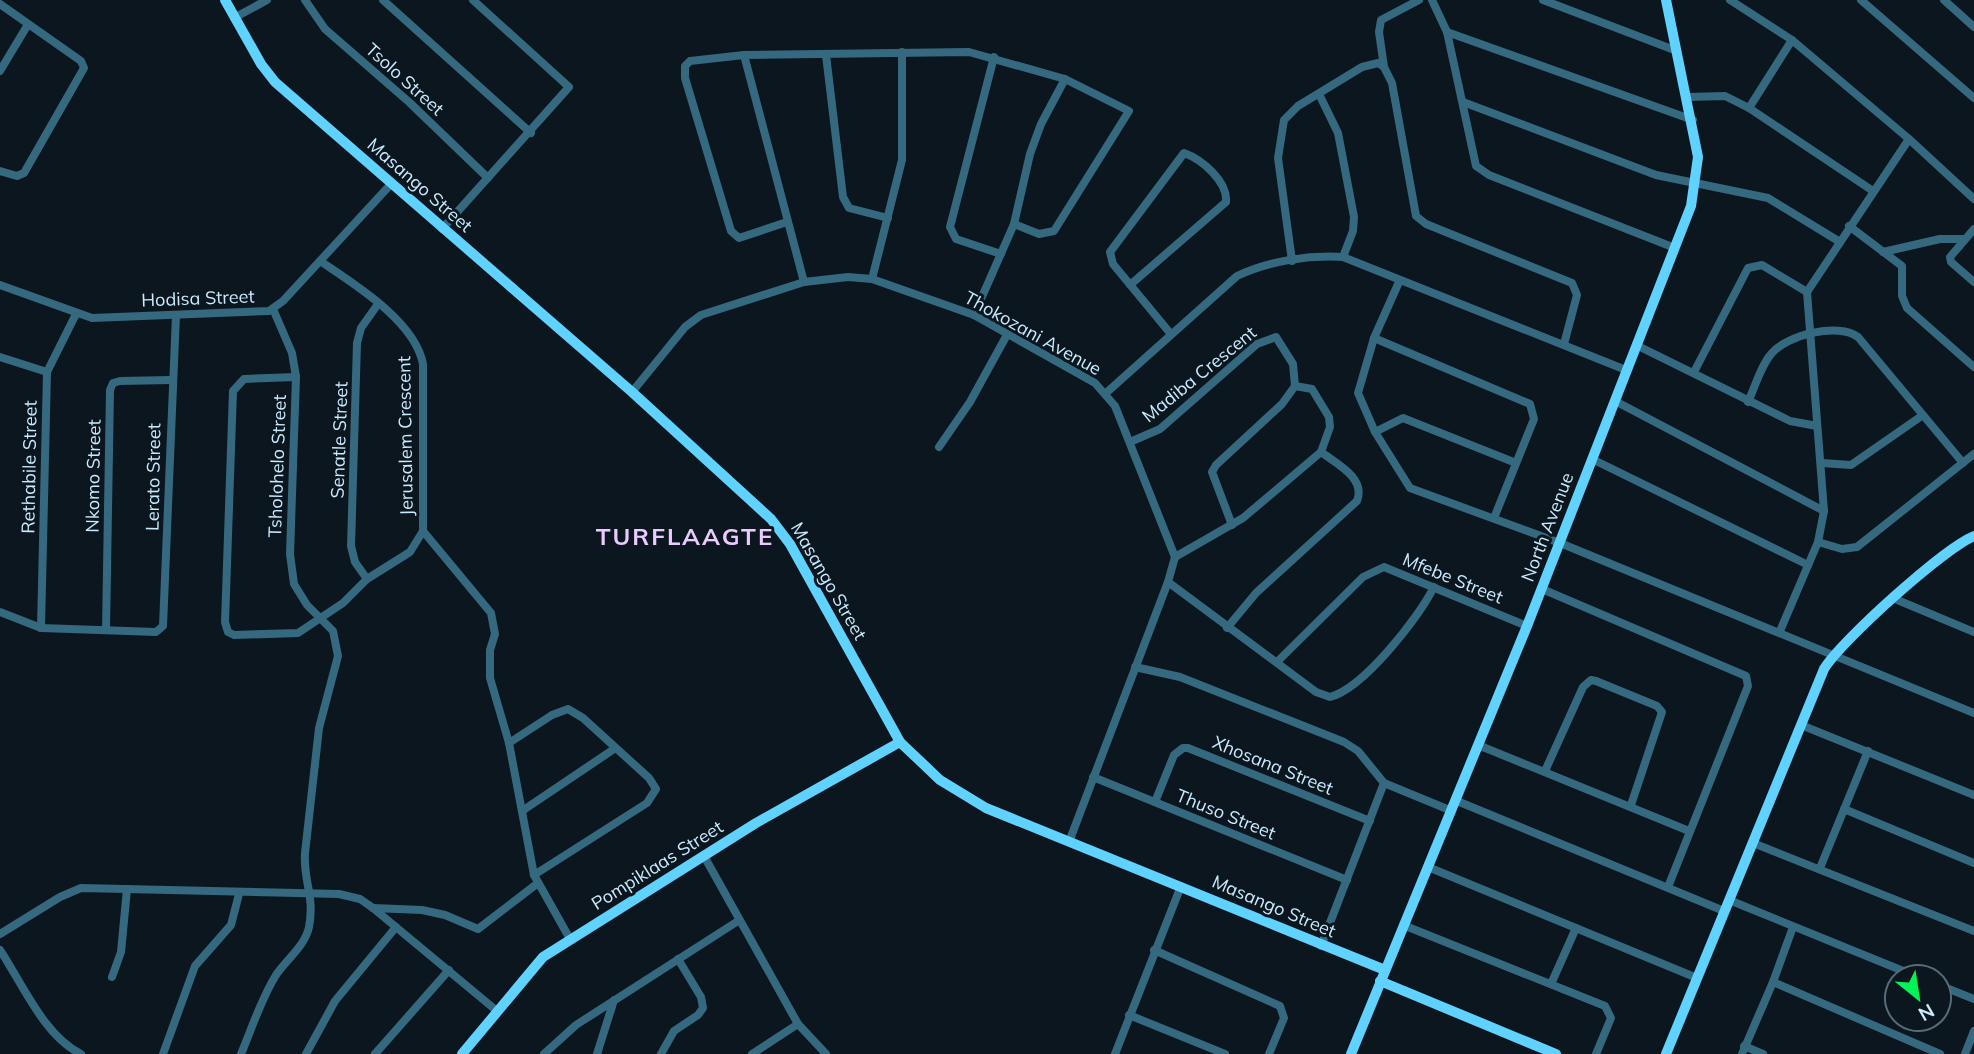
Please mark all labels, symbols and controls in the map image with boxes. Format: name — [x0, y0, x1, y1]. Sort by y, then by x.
street label: Tsolo Street — [361, 38, 449, 120]
street label: Masango Street — [363, 133, 477, 237]
street label: Hodisa Street — [141, 285, 255, 311]
street label: Thokozani Avenue — [960, 286, 1106, 380]
street label: Madiba Crescent — [1137, 321, 1261, 427]
street label: Jerusalem Crescent — [392, 356, 418, 516]
street label: Senatle Street — [325, 381, 353, 499]
street label: Tsholohelo Street — [263, 394, 291, 538]
street label: Rethabile Street — [16, 400, 42, 534]
street label: Nkomo Street — [81, 419, 105, 533]
street label: Lerato Street — [141, 423, 165, 531]
street label: North Avenue — [1516, 469, 1578, 585]
street label: Masango Street — [786, 518, 872, 644]
district label: TURFLAAGTE — [596, 521, 774, 551]
street label: Mfebe Street — [1399, 547, 1507, 609]
street label: Xhosana Street — [1209, 730, 1337, 800]
street label: Thuso Street — [1173, 784, 1279, 844]
street label: Pompiklaas Street — [587, 815, 727, 915]
street label: Masango Street — [1209, 870, 1339, 942]
north arrow — [1883, 963, 1953, 1033]
text: N — [1914, 999, 1939, 1027]

